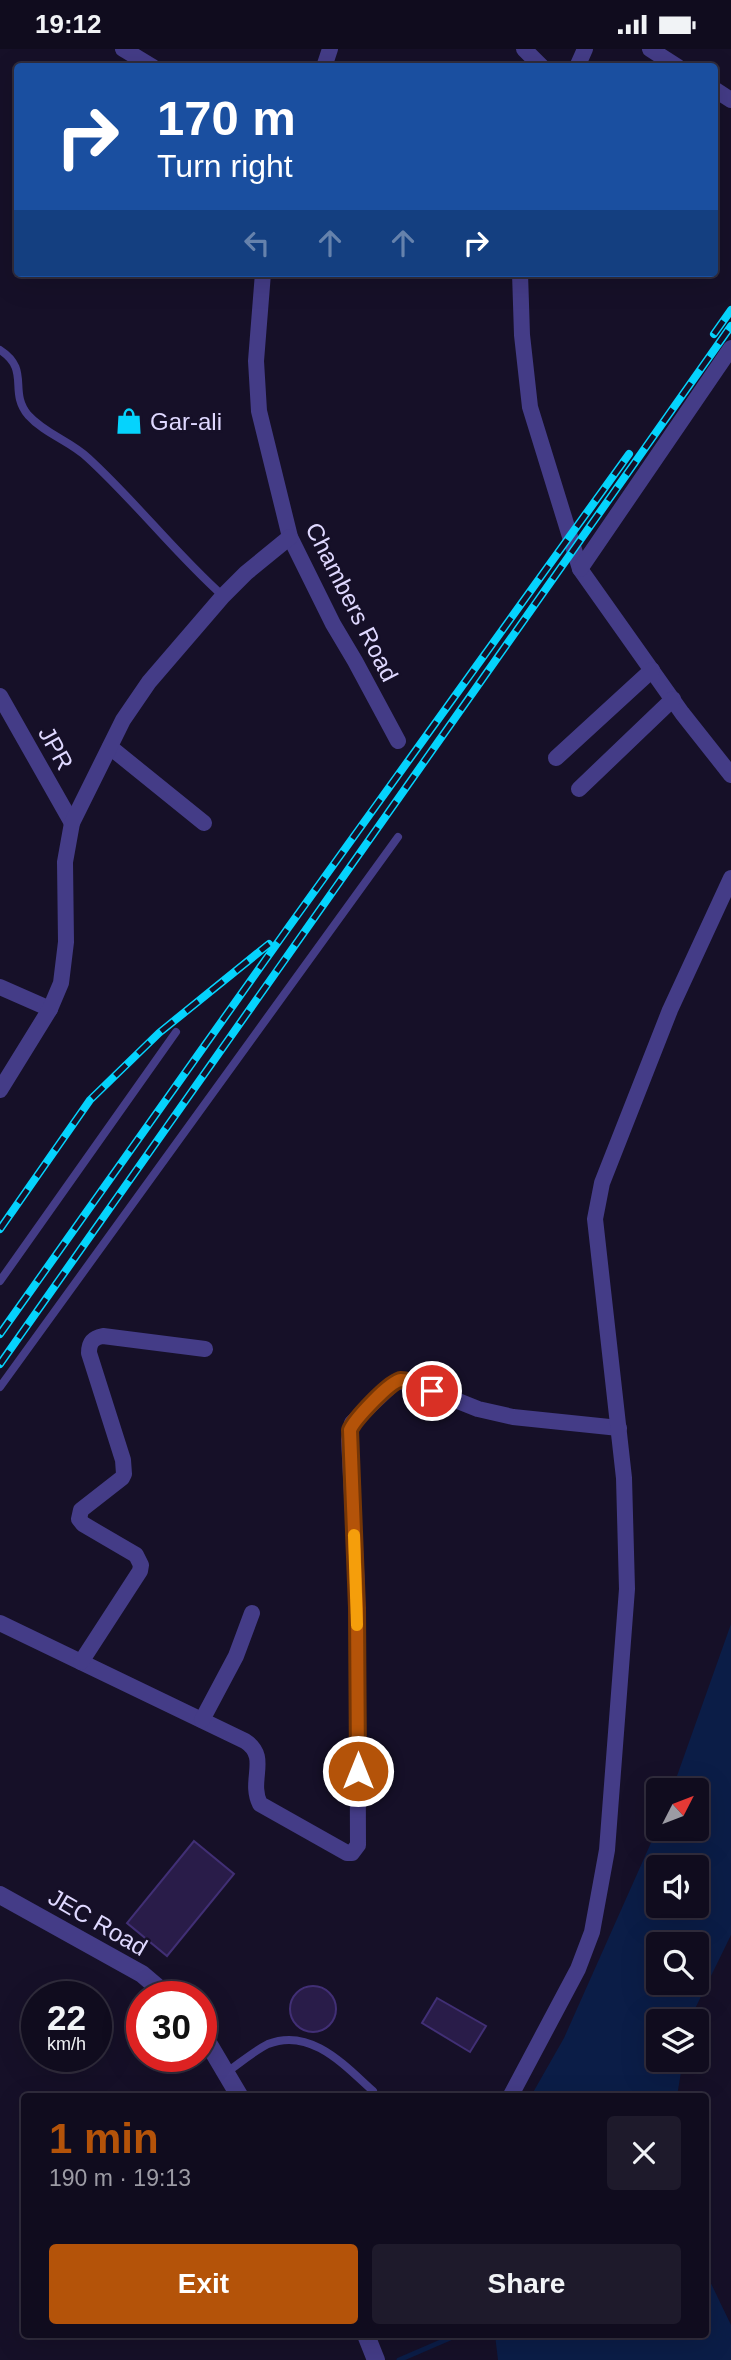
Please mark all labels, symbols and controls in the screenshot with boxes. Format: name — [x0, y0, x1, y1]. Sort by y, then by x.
text: 19:12 — [35, 9, 102, 39]
icon: right — [42, 91, 133, 182]
text: 170 m — [157, 91, 296, 145]
text: Turn right — [157, 148, 293, 184]
icon: left — [238, 224, 276, 262]
icon: ahead — [311, 224, 349, 262]
icon: ahead — [384, 224, 422, 262]
icon: right — [457, 224, 495, 262]
shop icon: Gar-ali — [114, 406, 144, 436]
place label: Gar-ali — [150, 408, 222, 435]
street label: Chambers Road — [300, 518, 404, 686]
street label: JPR — [33, 722, 79, 774]
pin — [402, 1361, 462, 1421]
icon: arrive — [413, 1372, 451, 1410]
position arrow — [321, 1734, 395, 1808]
north arrow — [646, 1778, 709, 1841]
map controls — [646, 1778, 709, 2072]
button: sound — [646, 1855, 709, 1918]
street label: JEC Road — [44, 1883, 152, 1961]
button: search — [646, 1932, 709, 1995]
speed limit sign: 30 — [126, 1981, 217, 2072]
text: 22 — [47, 1998, 86, 2037]
button: layers — [646, 2009, 709, 2072]
text: km/h — [47, 2034, 86, 2054]
text: 1 min — [49, 2115, 159, 2162]
button: close — [607, 2116, 681, 2190]
text: 190 m · 19:13 — [49, 2165, 191, 2191]
button: Exit — [49, 2244, 358, 2324]
button: Share — [372, 2244, 681, 2324]

